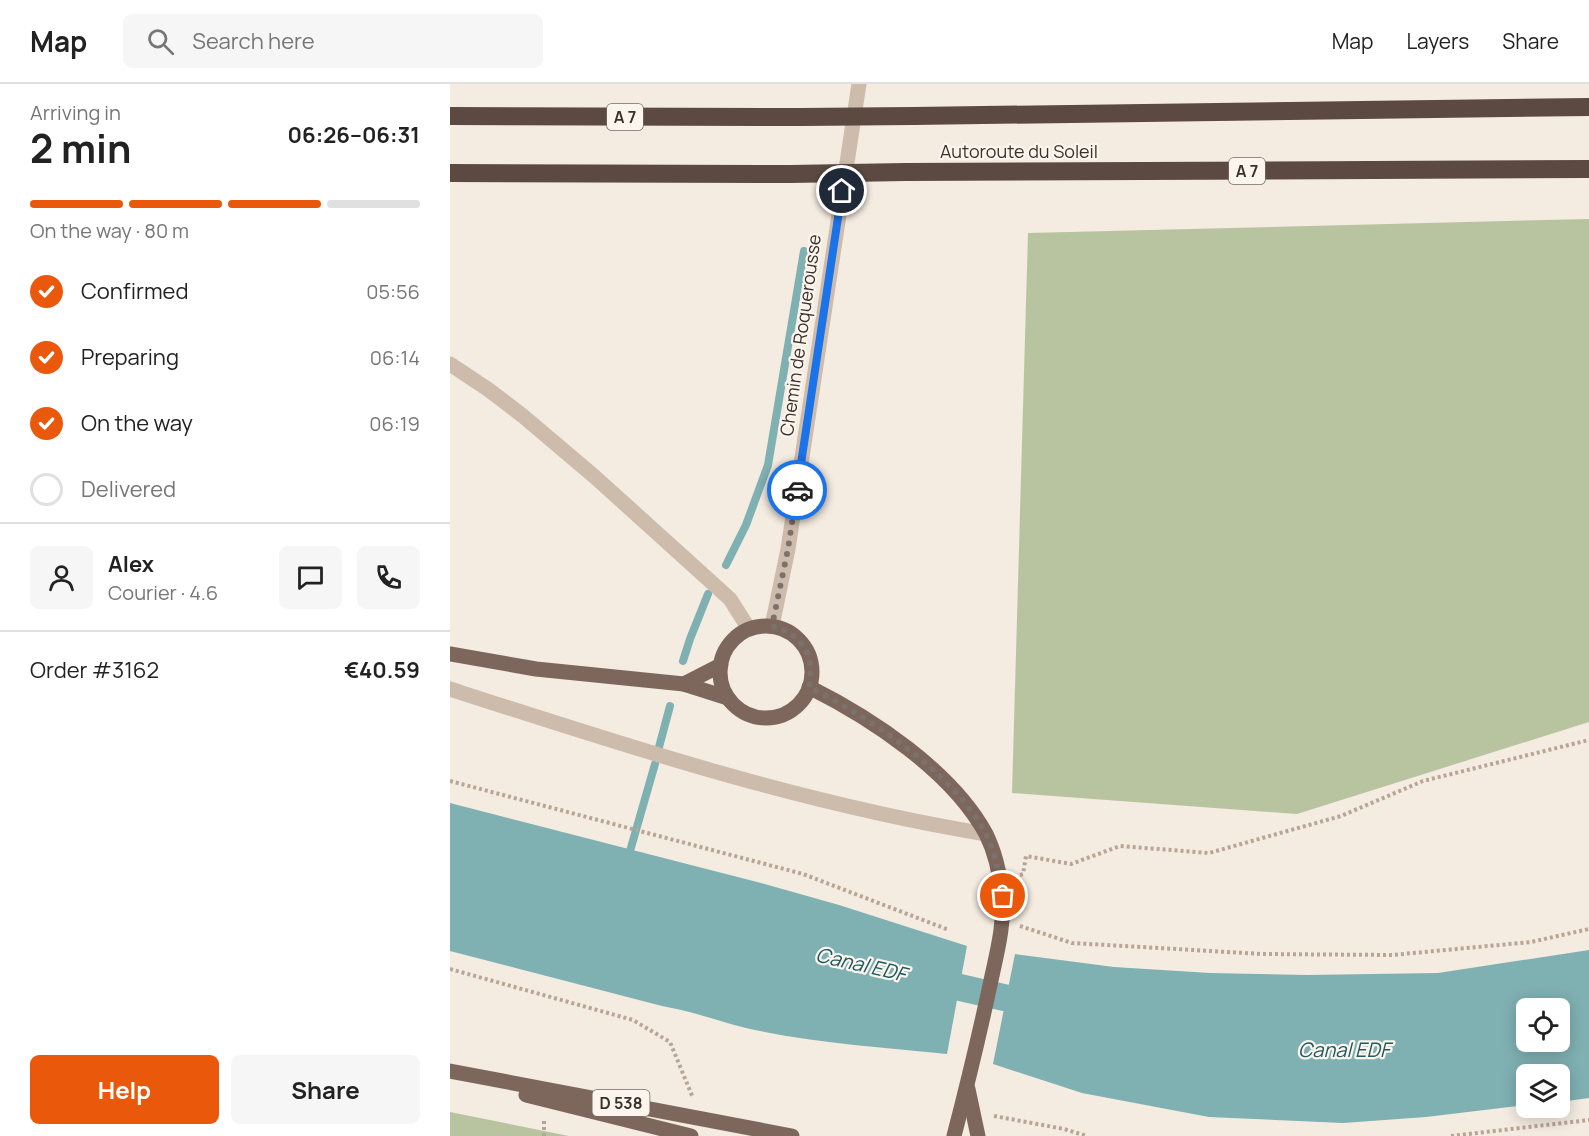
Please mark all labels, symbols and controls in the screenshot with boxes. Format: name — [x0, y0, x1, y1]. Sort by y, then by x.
search box — [123, 14, 543, 68]
text: Map — [30, 22, 87, 60]
icon: search — [144, 25, 177, 58]
text: Search here — [192, 26, 315, 56]
text: Map — [1332, 27, 1373, 55]
text: Layers — [1406, 27, 1469, 55]
text: Share — [1502, 27, 1559, 55]
text: Arriving in — [30, 99, 121, 126]
road number: A 7 — [607, 104, 643, 130]
text: 06:26–06:31 — [288, 120, 420, 150]
text: 2 min — [30, 121, 131, 175]
street label: Autoroute du Soleil — [940, 139, 1098, 163]
road number: A 7 — [1229, 158, 1265, 184]
pin — [816, 165, 867, 216]
icon: home — [825, 174, 858, 207]
text: On the way · 80 m — [30, 217, 189, 244]
street label: Chemin de Roquerousse — [774, 233, 826, 437]
icon: check — [30, 275, 63, 308]
text: Confirmed — [81, 276, 189, 306]
text: 05:56 — [366, 278, 420, 305]
icon: check — [30, 341, 63, 374]
text: Preparing — [81, 342, 179, 372]
text: 06:14 — [370, 344, 420, 371]
icon: check — [30, 407, 63, 440]
text: On the way — [81, 408, 193, 438]
text: 06:19 — [369, 410, 420, 437]
courier — [767, 460, 827, 520]
text: Delivered — [81, 474, 176, 504]
icon: car — [781, 474, 814, 507]
button: person — [30, 546, 93, 609]
button: chat — [279, 546, 342, 609]
button: phone — [357, 546, 420, 609]
text: Alex — [108, 549, 154, 579]
text: Courier · 4.6 — [108, 579, 218, 606]
text: Order #3162 — [30, 655, 159, 685]
text: €40.59 — [344, 655, 420, 685]
pin — [977, 870, 1028, 921]
icon: bag — [986, 879, 1019, 912]
water label: Canal EDF — [813, 941, 913, 988]
map controls — [1516, 998, 1570, 1118]
button: locate — [1516, 998, 1570, 1052]
water label: Canal EDF — [1298, 1036, 1394, 1063]
button: Help — [30, 1055, 219, 1124]
button: Share — [231, 1055, 420, 1124]
button: layers — [1516, 1064, 1570, 1118]
road number: D 538 — [592, 1090, 650, 1116]

